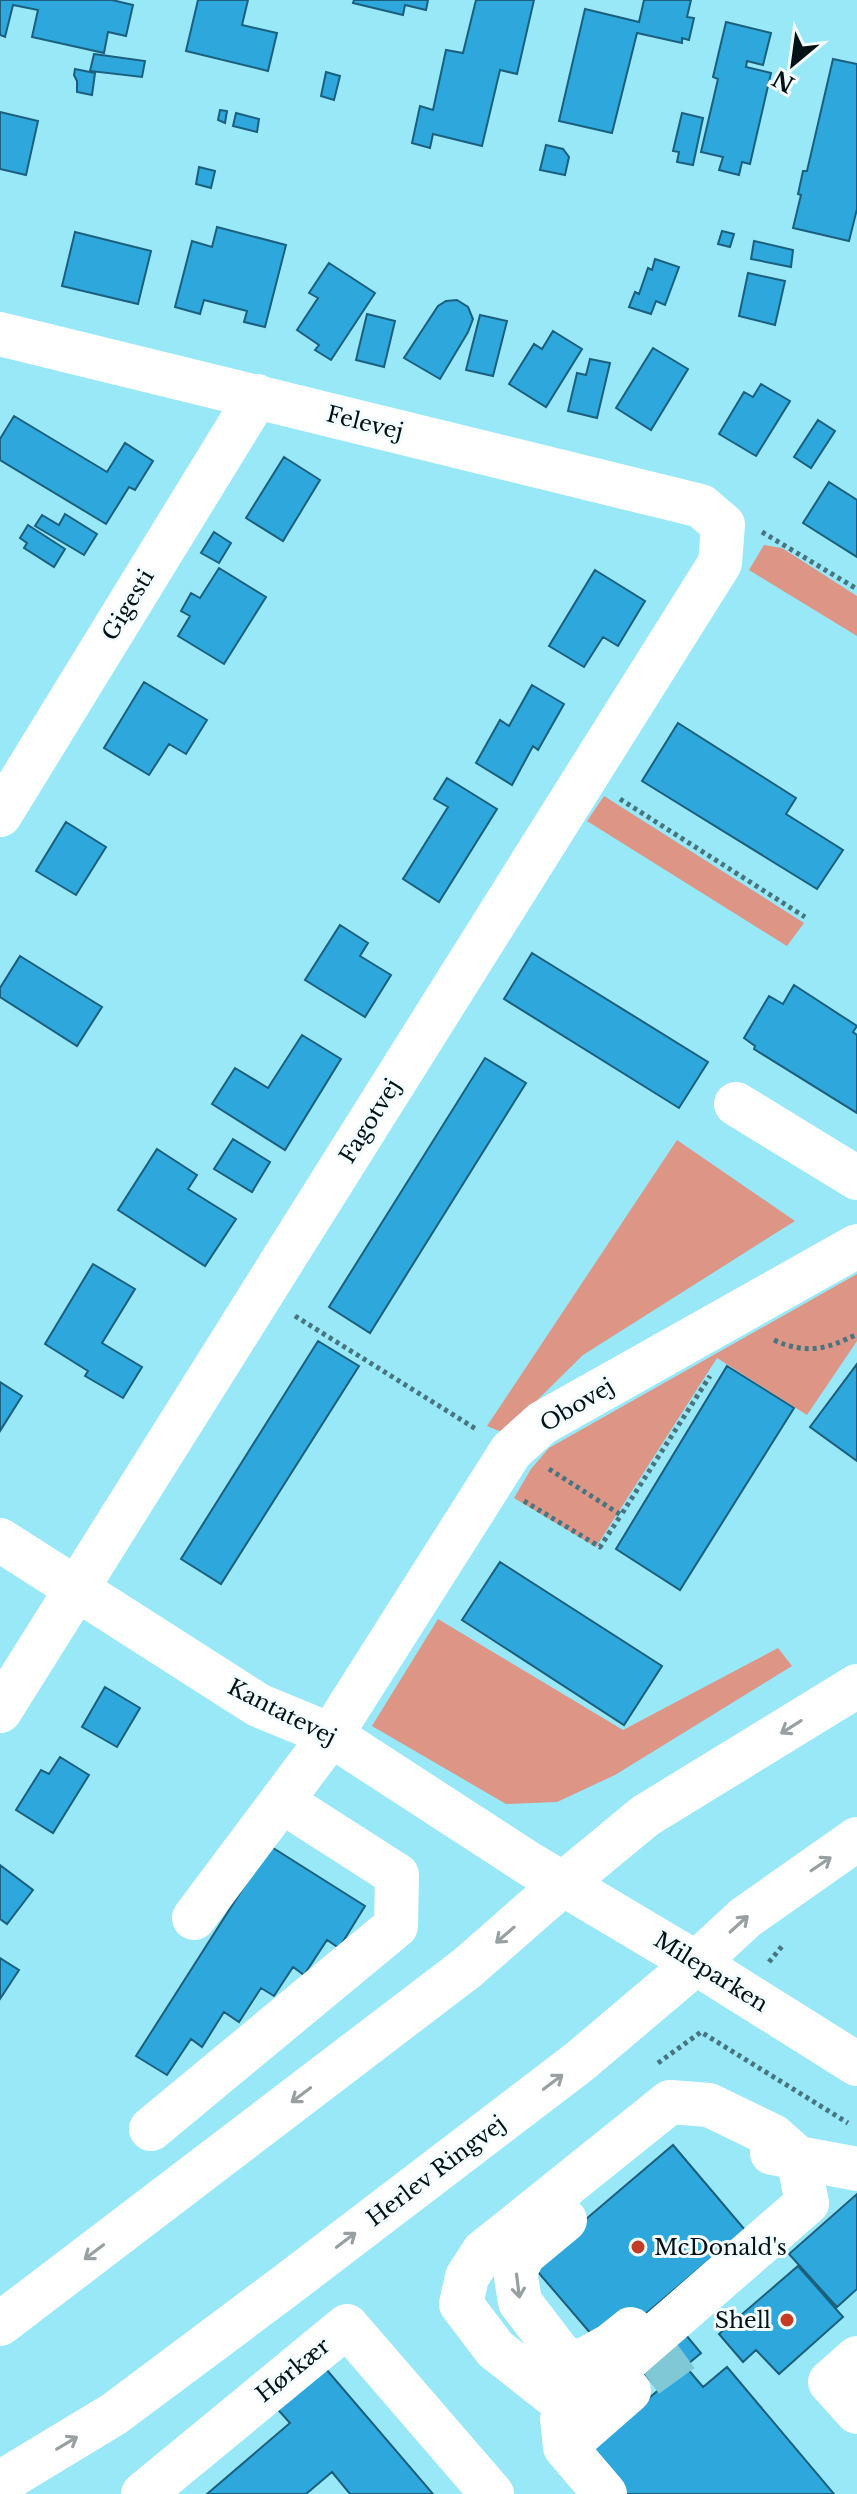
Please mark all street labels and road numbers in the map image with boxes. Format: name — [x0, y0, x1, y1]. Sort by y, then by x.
street label: Felevej — [324, 400, 406, 446]
street label: Gigesti — [96, 564, 160, 645]
street label: Fagotvej — [334, 1074, 406, 1168]
street label: Obovej — [535, 1372, 619, 1438]
street label: Kantatevej — [223, 1673, 341, 1751]
street label: Mileparken — [649, 1926, 773, 2018]
street label: Herlev Ringvej — [361, 2110, 511, 2232]
street label: Hørkær — [251, 2332, 336, 2408]

